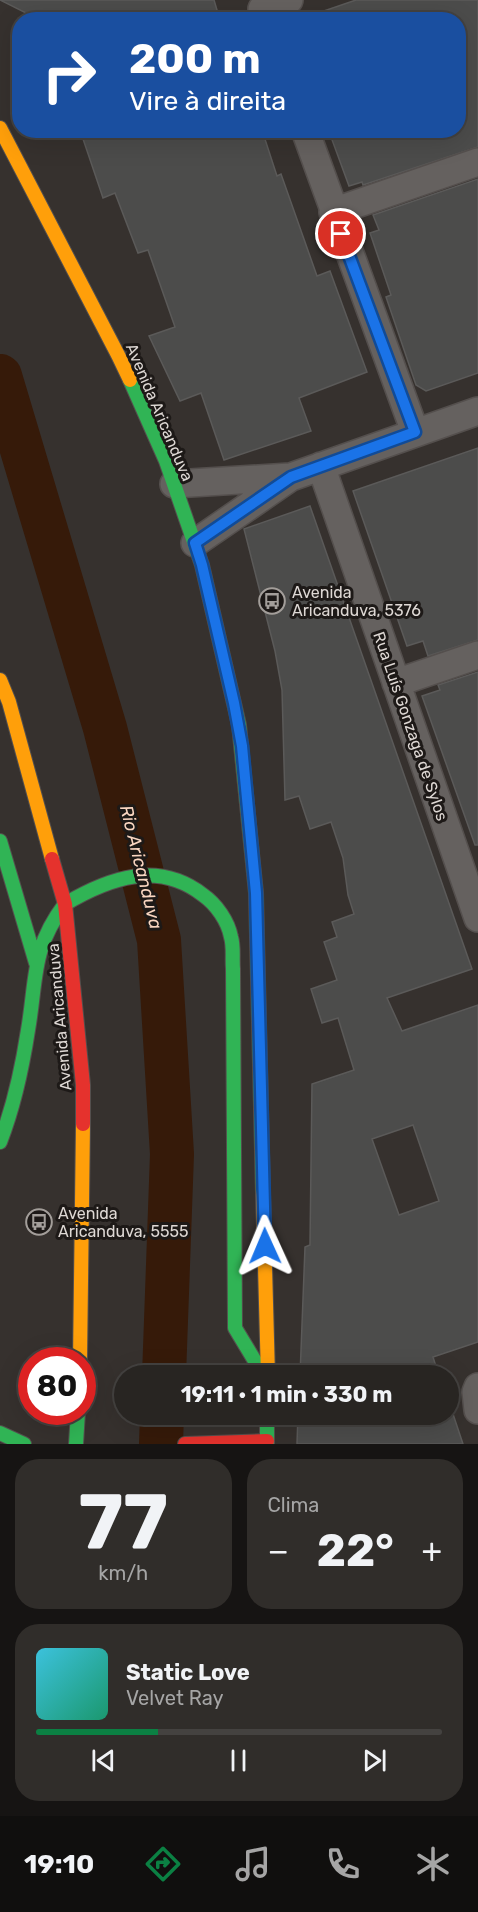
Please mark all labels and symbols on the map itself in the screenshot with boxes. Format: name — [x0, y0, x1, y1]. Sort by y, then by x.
pin — [315, 208, 366, 259]
street label: Avenida Aricanduva — [122, 340, 197, 484]
place label: Avenida Aricanduva, 5376 — [292, 583, 421, 620]
bus stop icon: Avenida Aricanduva, 5376 — [257, 586, 287, 616]
street label: Rua Luís Gonzaga de Sylos — [369, 629, 452, 823]
water label: Rio Aricanduva — [115, 803, 167, 932]
street label: Avenida Aricanduva — [44, 943, 75, 1091]
place label: Avenida Aricanduva, 5555 — [58, 1204, 188, 1241]
bus stop icon: Avenida Aricanduva, 5555 — [24, 1207, 54, 1237]
position arrow — [233, 1214, 297, 1278]
speed limit sign: 80 — [18, 1347, 96, 1425]

